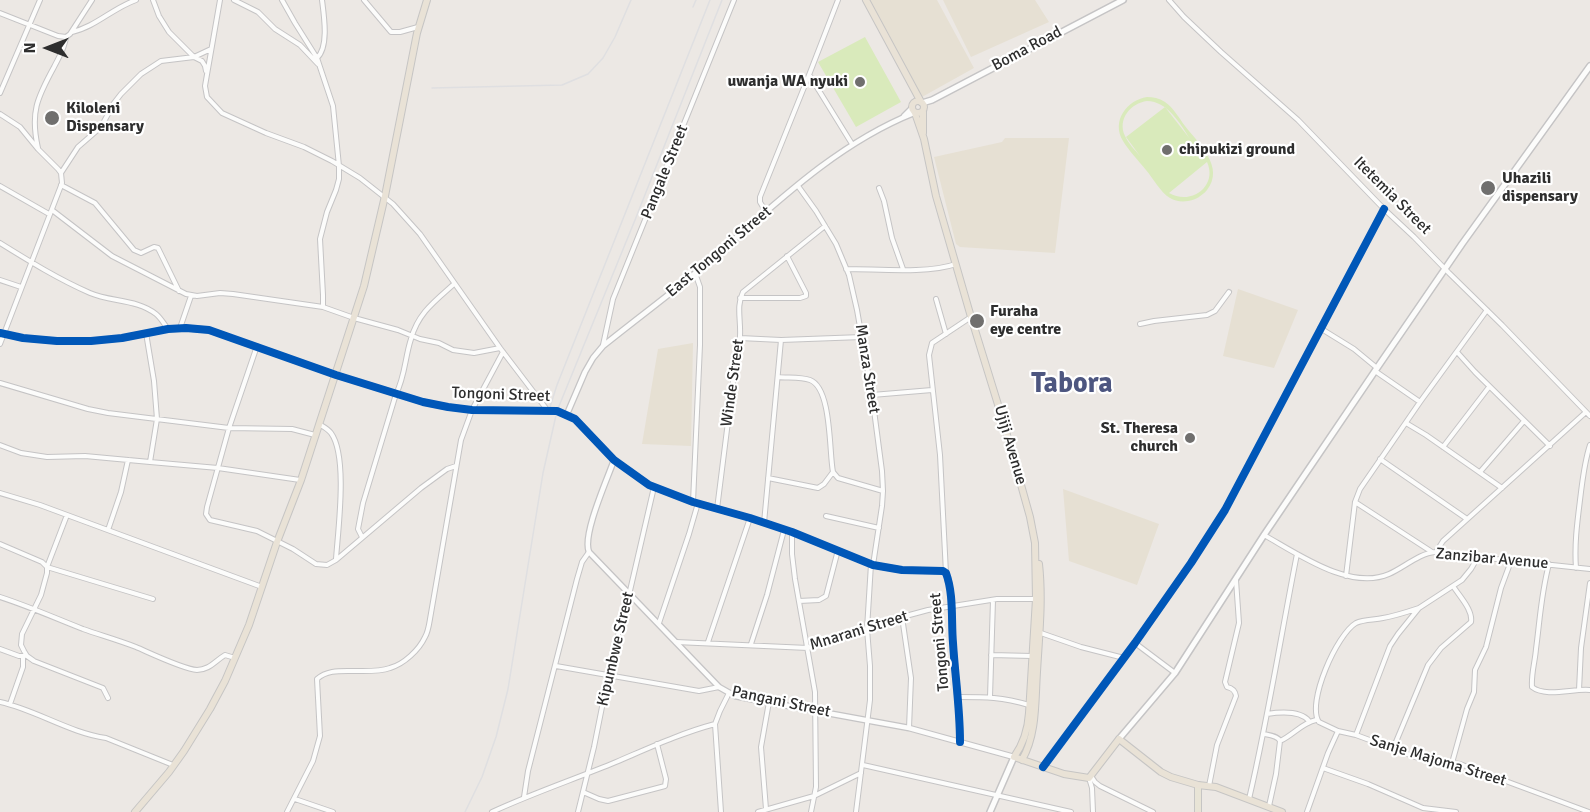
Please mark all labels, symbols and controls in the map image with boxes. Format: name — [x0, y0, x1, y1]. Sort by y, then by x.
north arrow — [18, 18, 78, 78]
street label: Boma Road — [989, 23, 1065, 75]
text: N — [20, 42, 40, 54]
place label: uwanja WA nyuki — [727, 72, 848, 92]
marker: uwanja WA nyuki — [853, 75, 867, 89]
place label: Kiloleni Dispensary — [66, 99, 144, 137]
marker: Kiloleni Dispensary — [43, 109, 61, 127]
street label: Pangale Street — [637, 122, 693, 222]
place label: chipukizi ground — [1179, 140, 1295, 160]
marker: chipukizi ground — [1160, 143, 1174, 157]
street label: Itetemia Street — [1349, 153, 1435, 239]
place label: Uhazili dispensary — [1502, 169, 1578, 207]
marker: Uhazili dispensary — [1479, 179, 1497, 197]
street label: East Tongoni Street — [662, 202, 776, 302]
place label: Furaha eye centre — [990, 302, 1061, 340]
marker: Furaha eye centre — [968, 312, 986, 330]
street label: Manza Street — [850, 323, 884, 415]
street label: Winde Street — [717, 338, 749, 428]
district label: Tabora — [1031, 368, 1113, 402]
street label: Tongoni Street — [451, 384, 551, 406]
street label: Ujiji Avenue — [989, 403, 1031, 487]
place label: St. Theresa church — [1101, 419, 1178, 457]
marker: St. Theresa church — [1183, 431, 1197, 445]
street label: Zanzibar Avenue — [1435, 545, 1549, 573]
street label: Kipumbwe Street — [594, 590, 638, 708]
street label: Tongoni Street — [926, 592, 954, 692]
street label: Mnarani Street — [807, 607, 911, 655]
street label: Pangani Street — [730, 682, 832, 722]
street label: Sanje Majoma Street — [1367, 731, 1509, 791]

